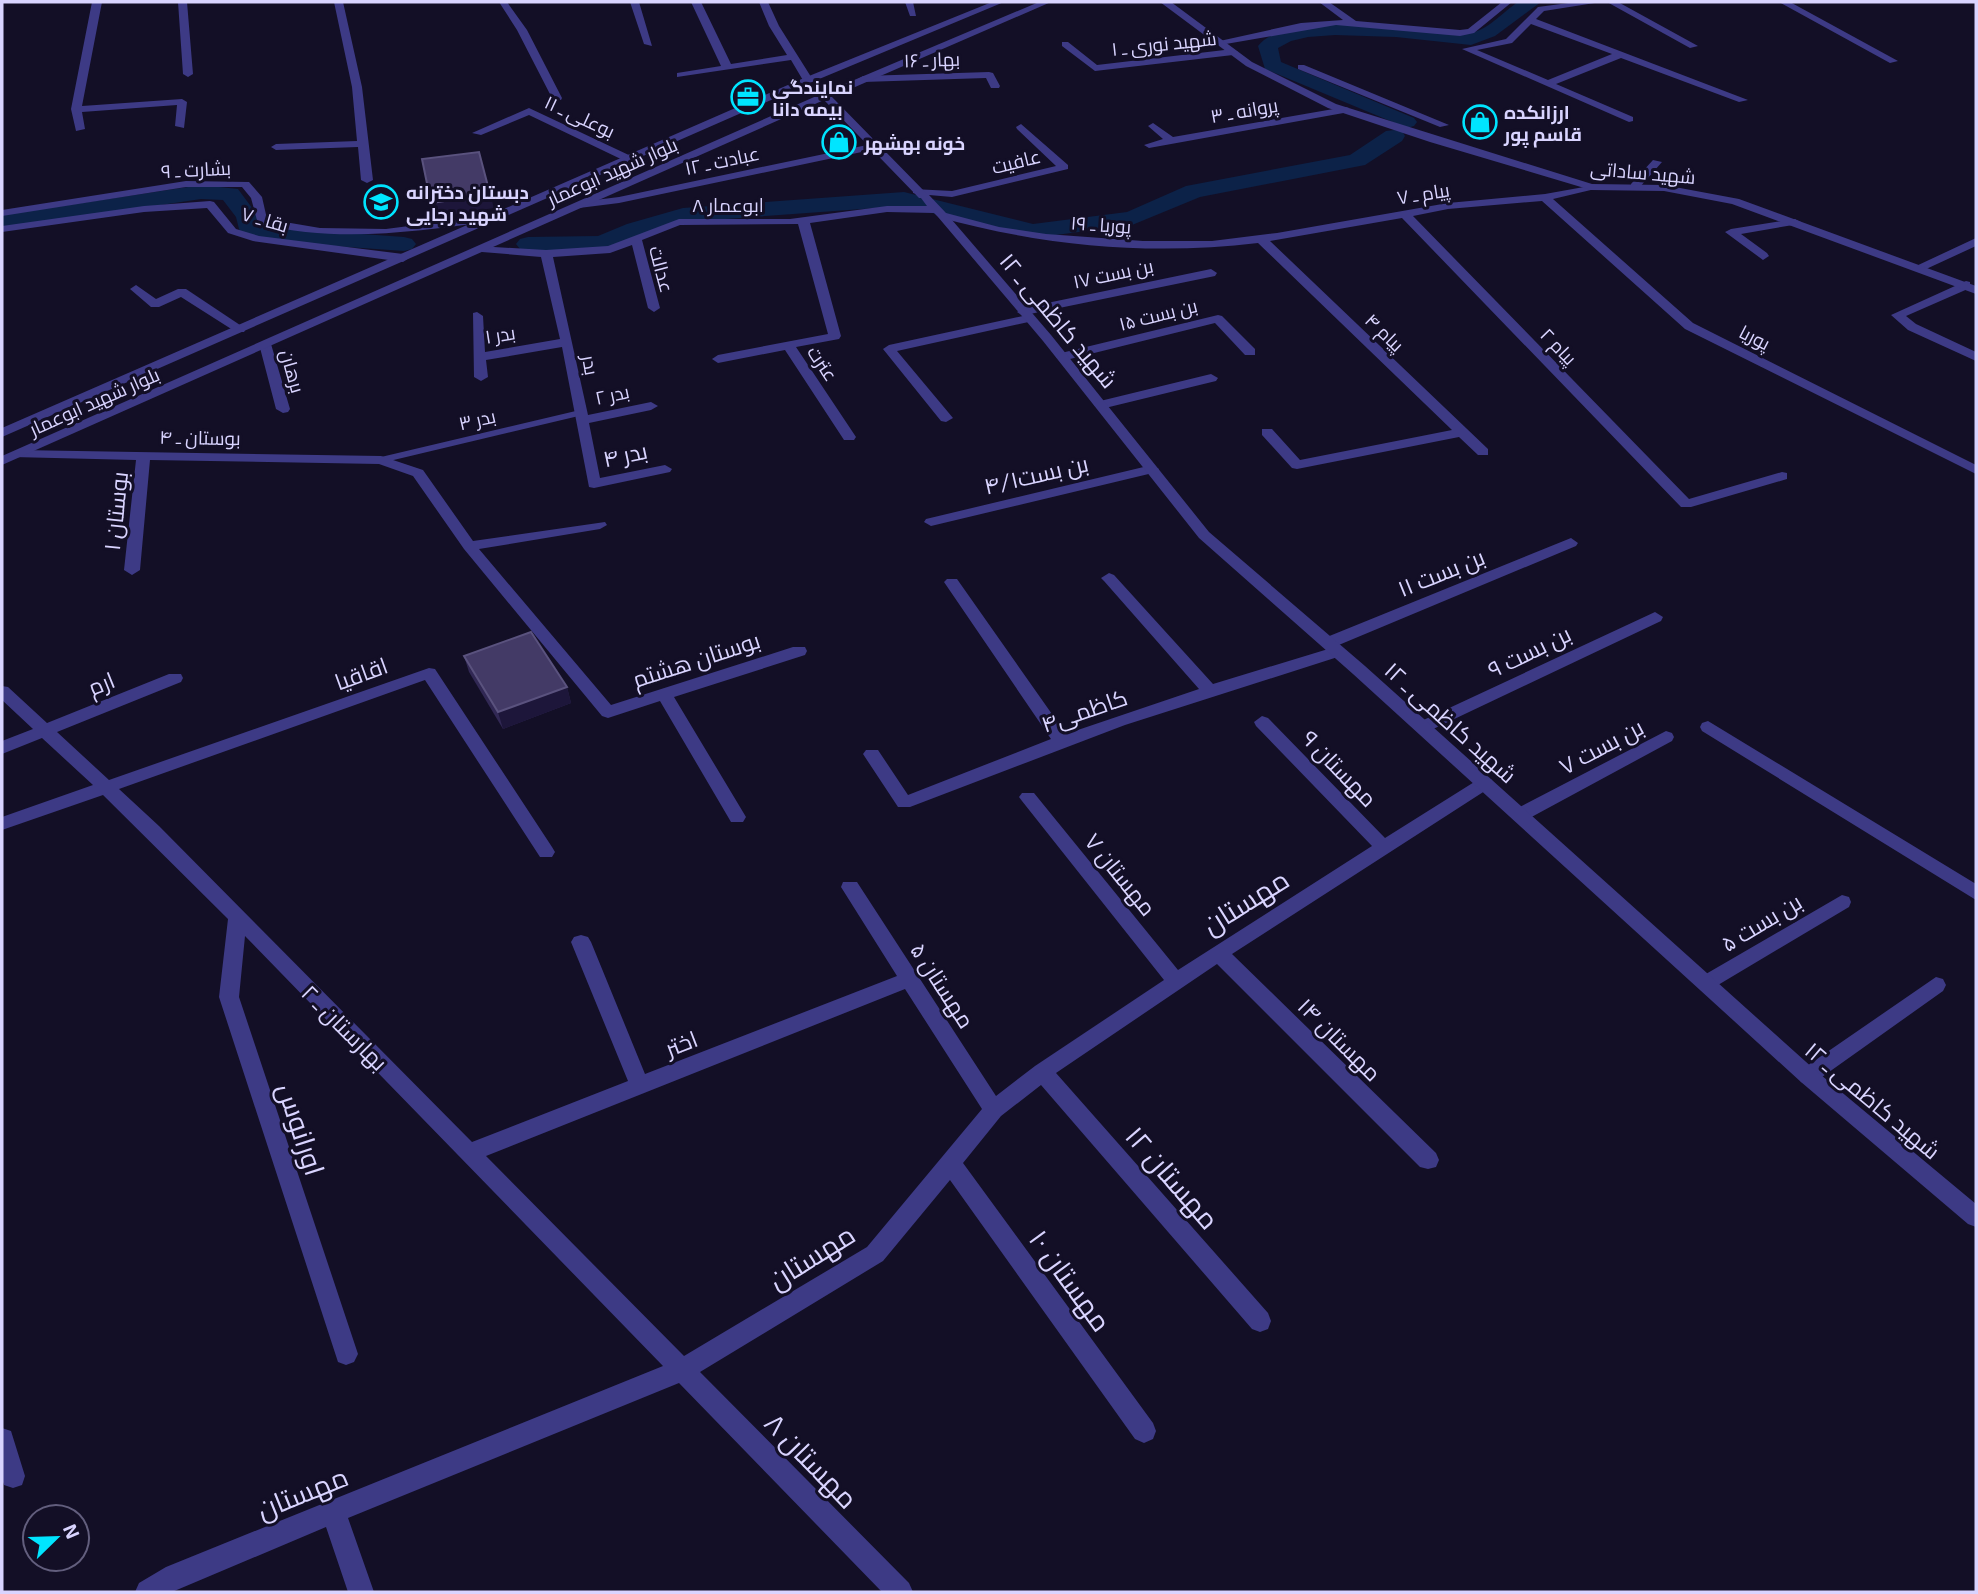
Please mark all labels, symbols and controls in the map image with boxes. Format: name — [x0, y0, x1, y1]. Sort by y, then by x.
street label: شهید نوری ـ ۱ — [1110, 26, 1218, 61]
street label: بهار ـ ۱۶ — [903, 47, 961, 72]
place label: نمایندگی بیمه دانا — [772, 75, 853, 120]
office icon: نمایندگی بیمه دانا — [729, 78, 767, 116]
street label: بوعلی ـ ۱۱ — [541, 90, 619, 143]
street label: پروانه ـ ۳ — [1208, 93, 1280, 129]
place label: ارزانکده قاسم پور — [1503, 100, 1582, 148]
shop icon: ارزانکده قاسم پور — [1461, 103, 1499, 141]
shop icon: خونه بهشهر — [820, 123, 858, 161]
place label: خونه بهشهر — [863, 131, 965, 155]
street label: بلوار شهید ابوعمار — [542, 132, 681, 211]
street label: عبادت ـ ۱۲ — [683, 141, 761, 179]
street label: عافیت — [989, 144, 1043, 178]
street label: بشارت ـ ۹ — [160, 156, 232, 183]
street label: شهید ساداتی — [1589, 156, 1697, 189]
street label: پیام ـ ۷ — [1395, 177, 1452, 211]
place label: دبستان دخترانه شهید رجایی — [406, 180, 529, 226]
school or university icon: دبستان دخترانه شهید رجایی — [362, 183, 400, 221]
street label: ابوعمار ۸ — [692, 193, 764, 217]
street label: بقا ـ ۷ — [239, 201, 291, 237]
street label: پوریا ـ ۱۹ — [1070, 210, 1132, 240]
street label: عدالت — [645, 243, 679, 295]
street label: شهید کاظمی ـ ۱۲ — [994, 247, 1124, 394]
street label: بن بست ۱۷ — [1071, 253, 1155, 294]
street label: بن بست ۱۵ — [1116, 293, 1200, 336]
street label: پیام ۴ — [1359, 308, 1409, 358]
street label: بدر ۱ — [483, 320, 517, 349]
street label: پوریا — [1735, 320, 1774, 356]
street label: پیام ۲ — [1534, 323, 1582, 371]
street label: عترت — [802, 341, 843, 386]
street label: برهان — [275, 347, 310, 396]
street label: بدر — [577, 352, 604, 377]
street label: بلوار شهید ابوعمار — [24, 362, 163, 441]
street label: بدر ۲ — [593, 379, 631, 410]
street label: بدر ۳ — [456, 404, 498, 435]
street label: بوستان ـ ۴ — [159, 425, 241, 450]
street label: بدر ۴ — [600, 436, 650, 472]
street label: بن بست۴/۱ — [981, 448, 1091, 501]
street label: بوستان ۱ — [97, 470, 134, 552]
street label: بن بست ۱۱ — [1393, 542, 1489, 603]
street label: بن بست ۹ — [1483, 619, 1576, 684]
street label: بوستان هشتم — [629, 625, 764, 696]
street label: اقاقیا — [331, 651, 391, 695]
street label: شهید کاظمی ـ ۱۲ — [1379, 655, 1523, 789]
street label: ارم — [83, 665, 120, 704]
street label: کاظمی۴ — [1037, 682, 1131, 739]
street label: بن بست ۷ — [1554, 712, 1648, 781]
street label: مهستان ۹ — [1296, 724, 1383, 813]
street label: مهستان ۷ — [1078, 827, 1163, 922]
street label: مهستان — [1195, 861, 1295, 942]
street label: بن بست ۵ — [1715, 887, 1807, 958]
street label: مهستان ۵ — [904, 937, 981, 1034]
street label: بهارستان ـ ۲ — [295, 978, 394, 1077]
street label: مهستان ۱۴ — [1292, 992, 1387, 1087]
street label: اختر — [659, 1024, 701, 1063]
street label: شهید کاظمی ـ ۱۲ — [1799, 1035, 1946, 1165]
street label: اورانوس — [270, 1078, 333, 1180]
street label: مهستان ۱۲ — [1118, 1119, 1227, 1236]
street label: مهستان — [761, 1216, 861, 1297]
street label: مهستان ۱۰ — [1022, 1222, 1119, 1338]
street label: مهستان ۸ — [758, 1405, 866, 1515]
street label: مهستان — [251, 1458, 353, 1527]
north arrow — [21, 1503, 91, 1573]
text: N — [59, 1520, 85, 1542]

